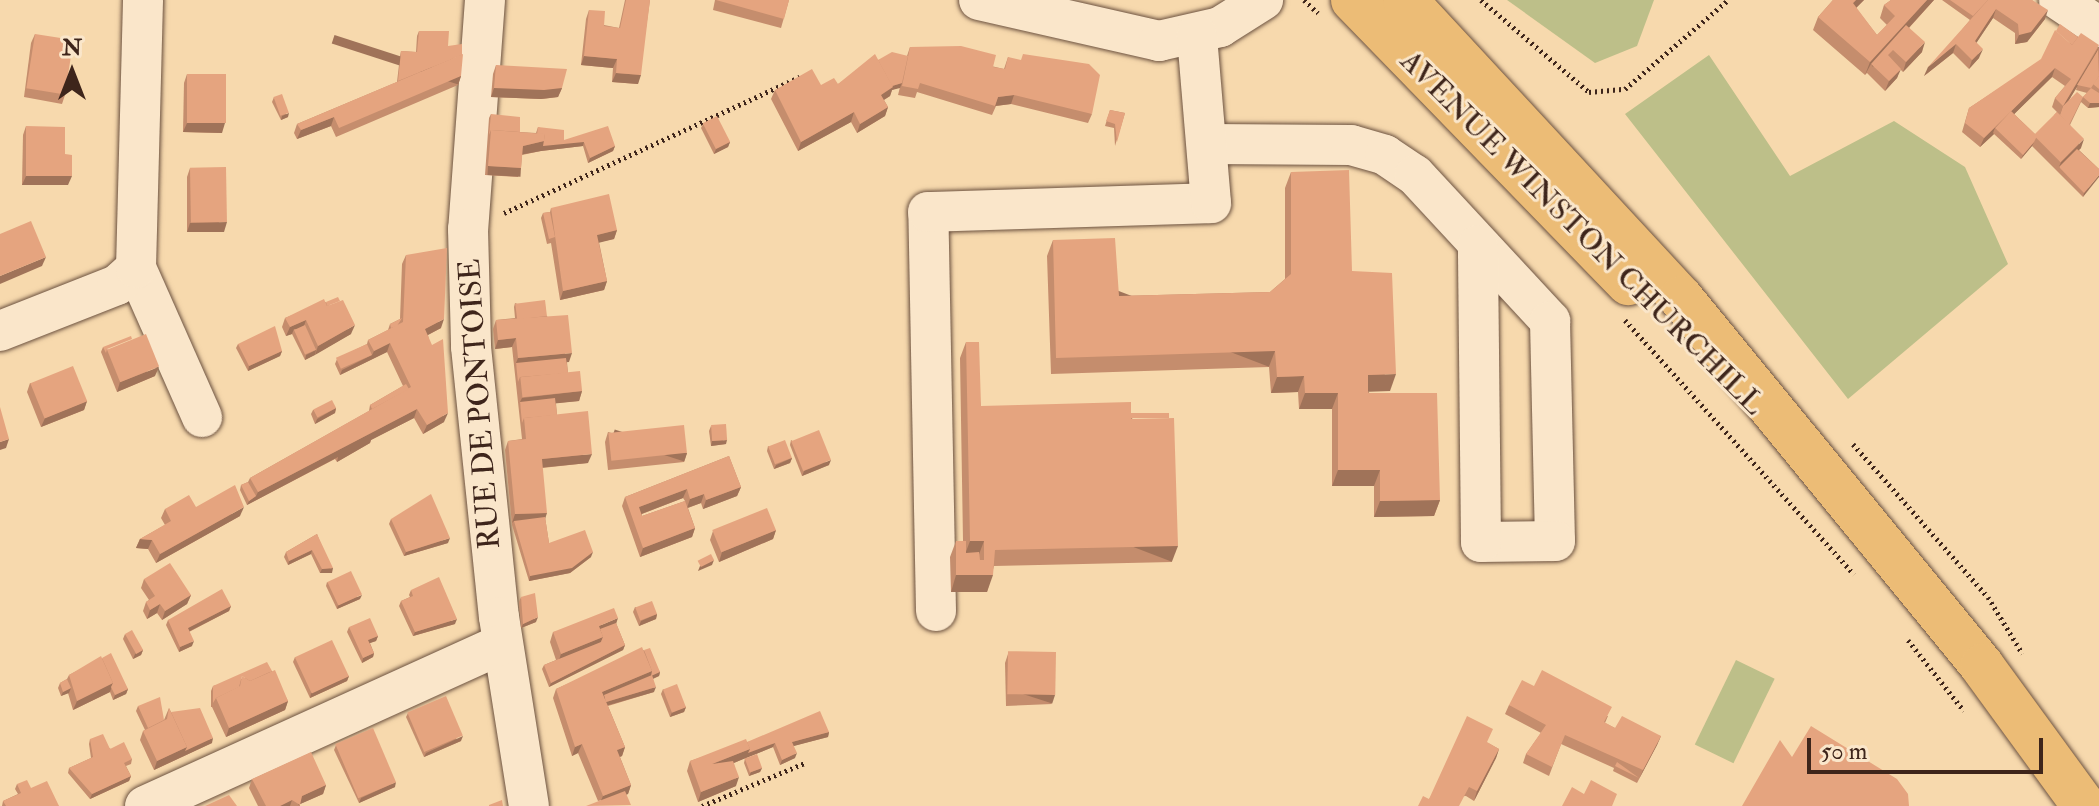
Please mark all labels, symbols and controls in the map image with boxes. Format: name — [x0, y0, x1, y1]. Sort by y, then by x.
north arrow — [32, 32, 112, 112]
text: N — [62, 34, 82, 62]
street label: AVENUE WINSTON CHURCHILL — [1392, 43, 1772, 423]
street label: RUE DE PONTOISE — [452, 258, 508, 550]
scale bar — [1811, 722, 2047, 772]
text: 50 m — [1821, 736, 1867, 767]

